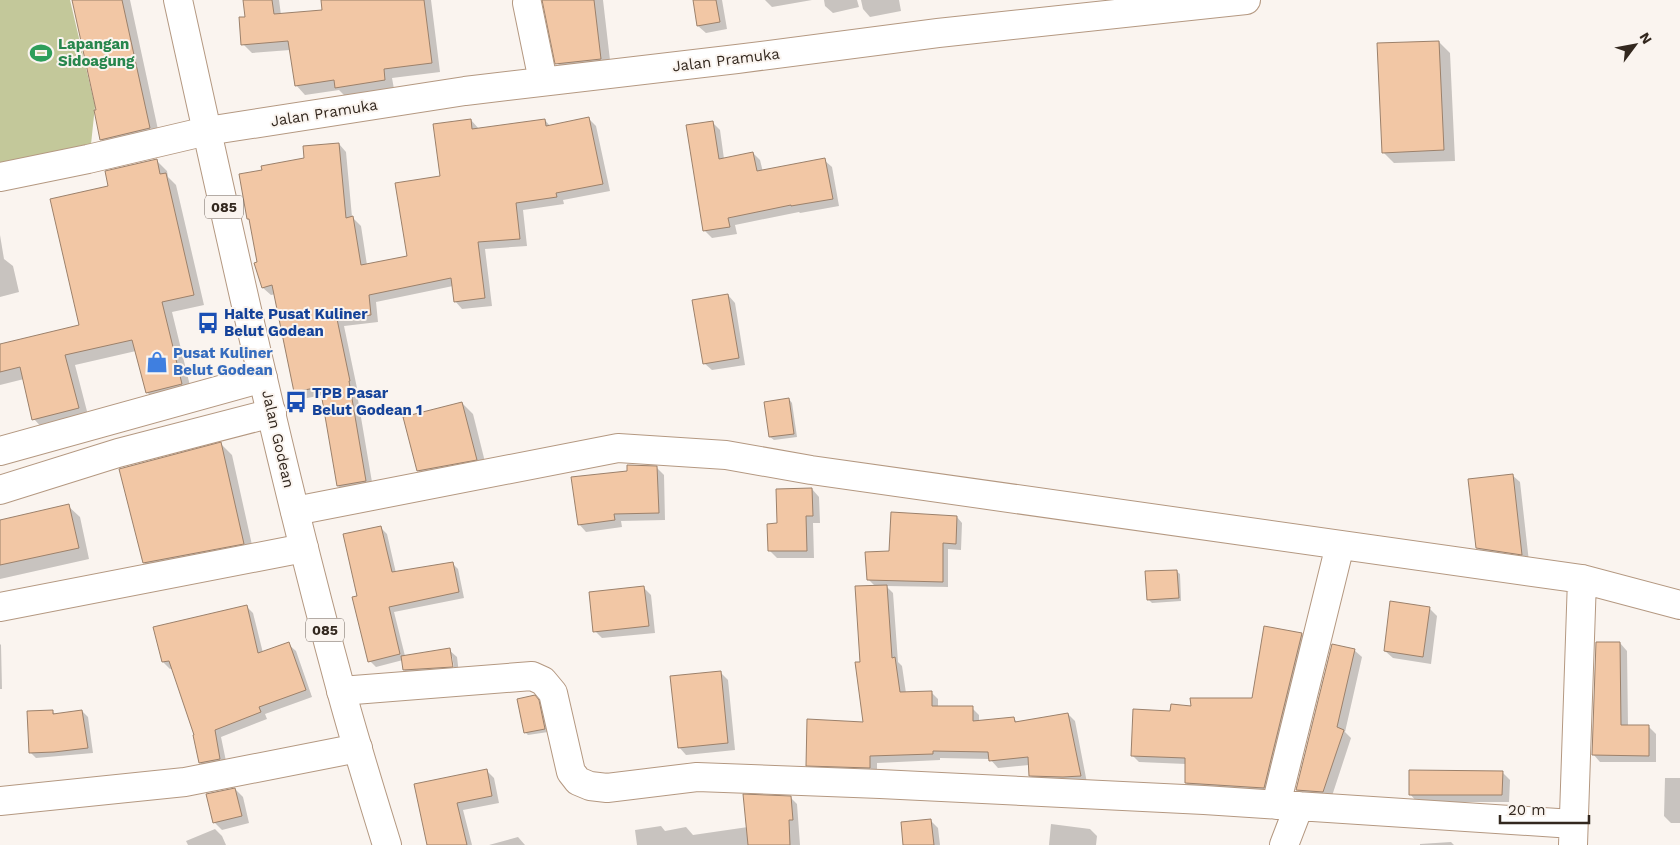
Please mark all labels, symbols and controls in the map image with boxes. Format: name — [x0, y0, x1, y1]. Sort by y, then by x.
north arrow — [1610, 20, 1660, 70]
text: N — [1636, 29, 1656, 47]
place label: Lapangan Sidoagung — [58, 35, 135, 70]
sports icon: Lapangan Sidoagung — [28, 40, 54, 66]
street label: Jalan Pramuka — [671, 44, 781, 76]
street label: Jalan Pramuka — [269, 96, 379, 130]
road number: 085 — [205, 196, 243, 218]
place label: Halte Pusat Kuliner Belut Godean — [224, 305, 368, 340]
bus stop icon: Halte Pusat Kuliner Belut Godean — [195, 310, 221, 336]
place label: Pusat Kuliner Belut Godean — [173, 344, 273, 379]
shop icon: Pusat Kuliner Belut Godean — [144, 349, 170, 375]
place label: TPB Pasar Belut Godean 1 — [312, 384, 423, 419]
street label: Jalan Godean — [258, 388, 298, 490]
bus stop icon: TPB Pasar Belut Godean 1 — [283, 389, 309, 415]
road number: 085 — [306, 618, 344, 642]
scale bar — [1500, 792, 1589, 824]
text: 20 m — [1508, 801, 1546, 819]

